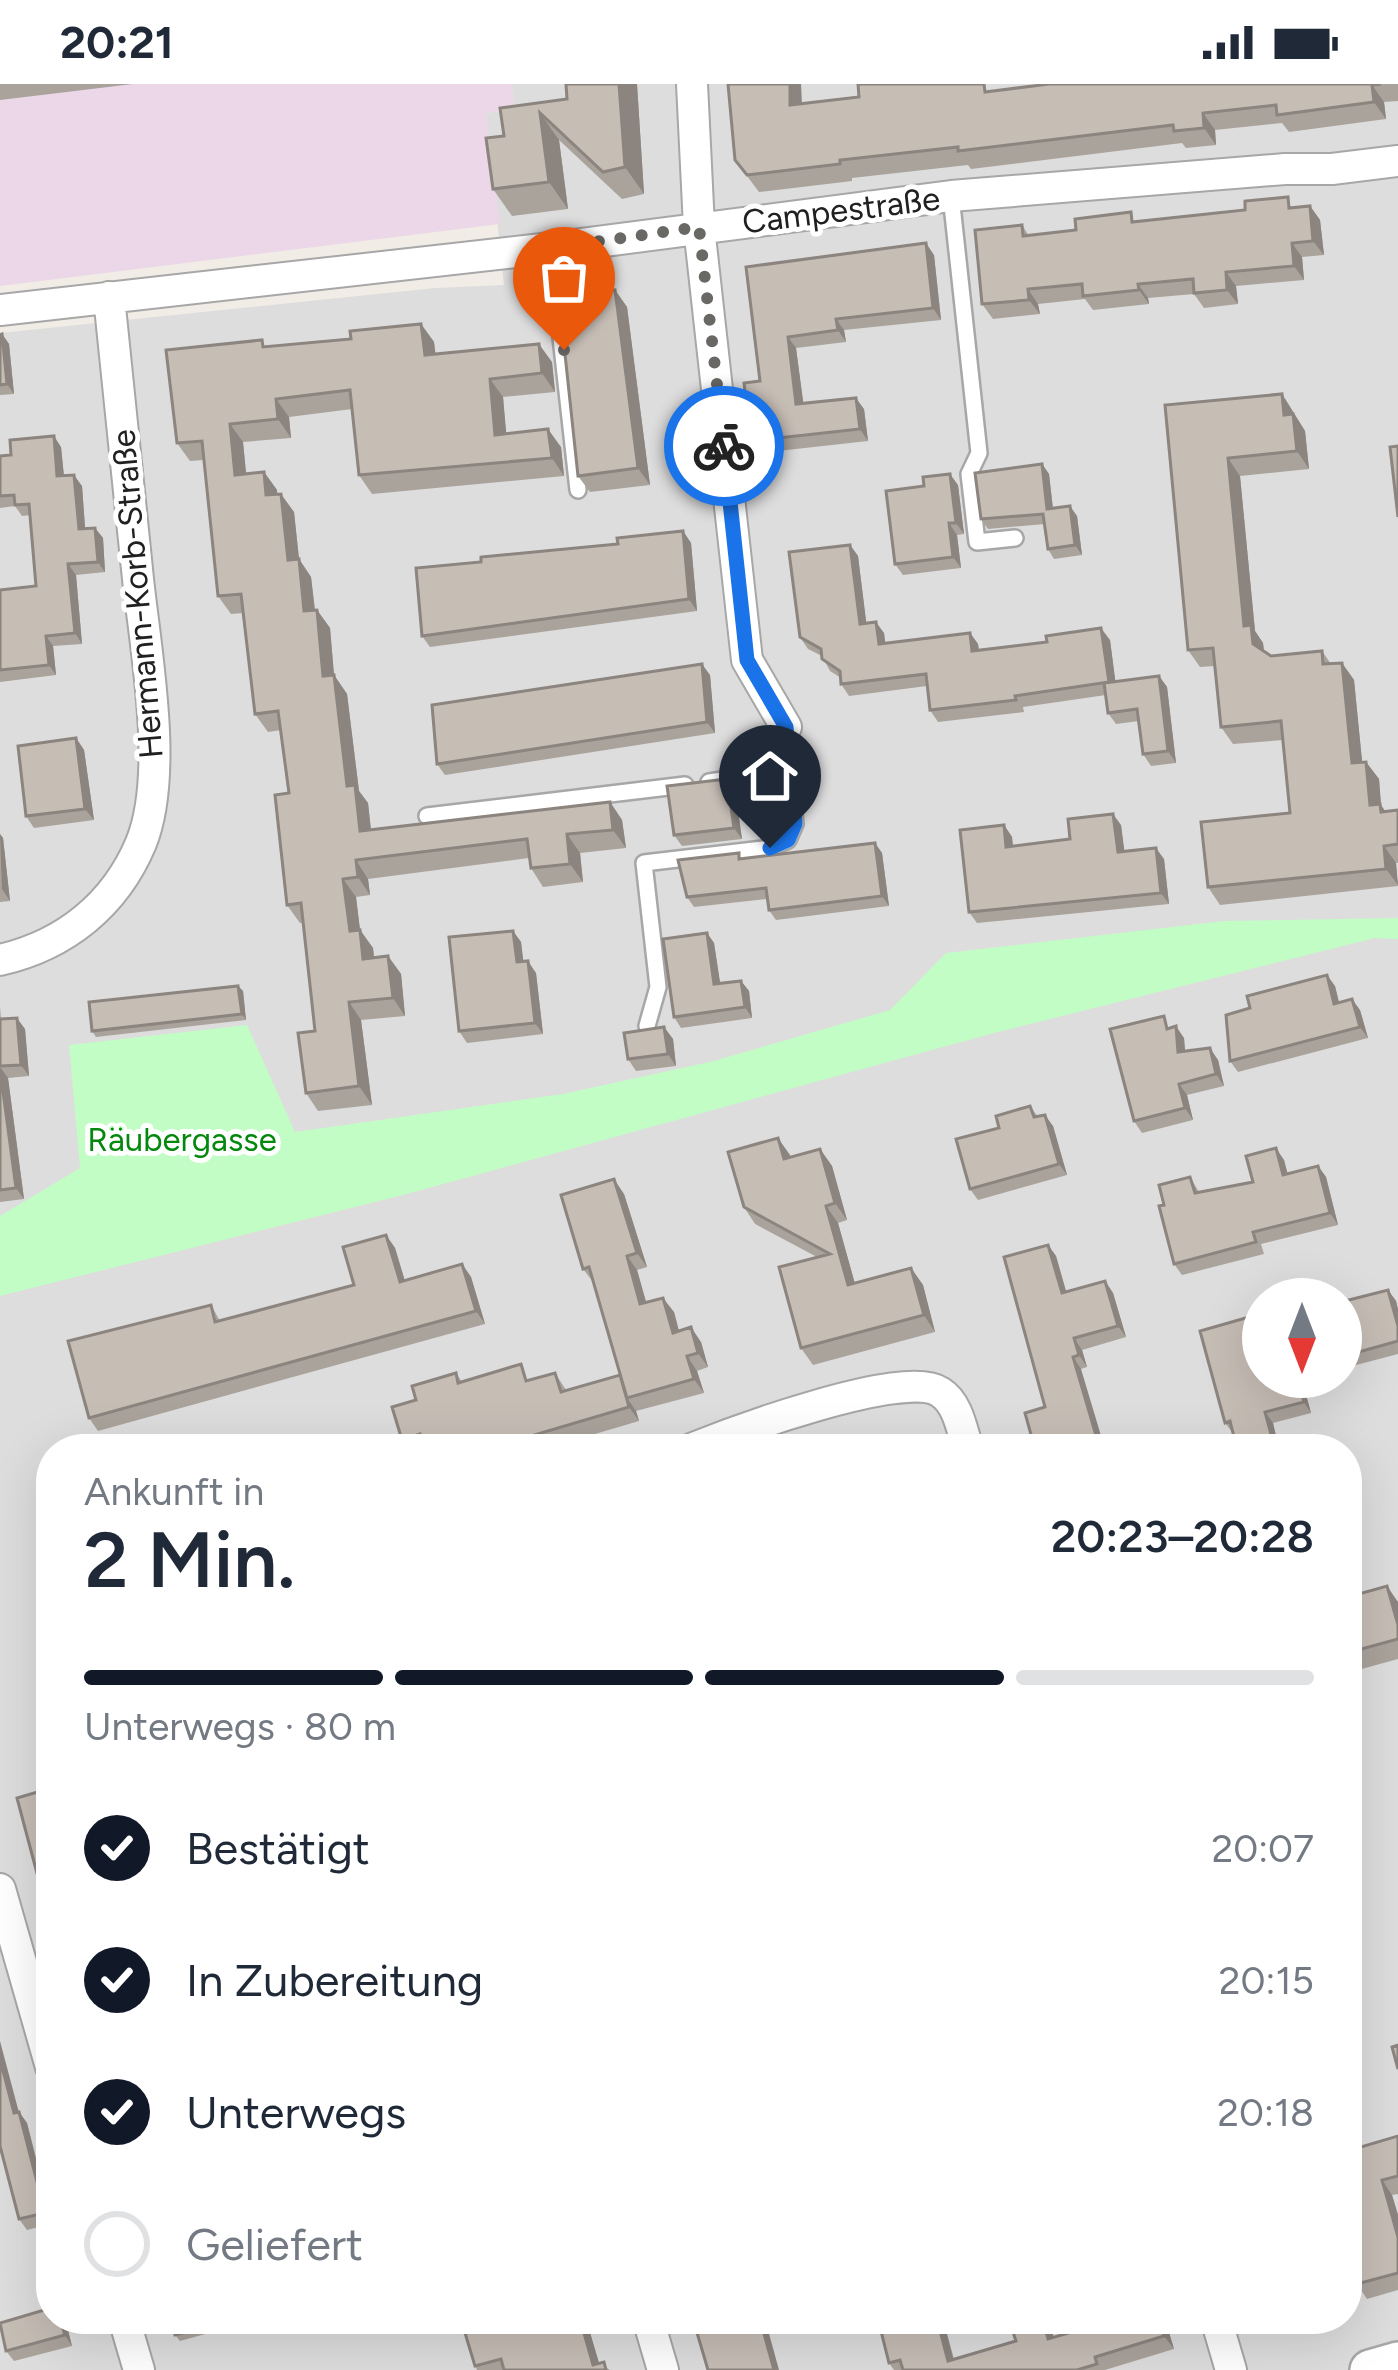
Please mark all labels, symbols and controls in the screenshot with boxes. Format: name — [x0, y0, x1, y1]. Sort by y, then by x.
text: 20:21 — [60, 15, 174, 69]
street label: Campestraße — [740, 179, 942, 241]
pin — [513, 227, 615, 350]
icon: bag — [531, 245, 597, 311]
courier — [664, 386, 784, 506]
icon: bike — [691, 413, 757, 479]
street label: Hermann-Korb-Straße — [103, 428, 171, 760]
pin — [719, 725, 821, 848]
icon: home — [737, 743, 803, 809]
park label: Räubergasse — [87, 1120, 277, 1159]
north arrow — [1242, 1278, 1362, 1398]
map controls — [1242, 1278, 1362, 1398]
text: Ankunft in — [84, 1468, 264, 1515]
text: 20:23–20:28 — [1051, 1509, 1314, 1563]
text: 2 Min. — [84, 1513, 295, 1607]
text: Unterwegs · 80 m — [84, 1703, 396, 1750]
icon: check — [84, 1815, 150, 1881]
text: Bestätigt — [186, 1821, 370, 1875]
text: 20:07 — [1211, 1825, 1314, 1872]
icon: check — [84, 1947, 150, 2013]
text: In Zubereitung — [186, 1953, 483, 2007]
text: 20:15 — [1219, 1957, 1314, 2004]
icon: check — [84, 2079, 150, 2145]
text: Unterwegs — [186, 2085, 406, 2139]
text: 20:18 — [1217, 2089, 1314, 2136]
text: Geliefert — [186, 2217, 363, 2271]

